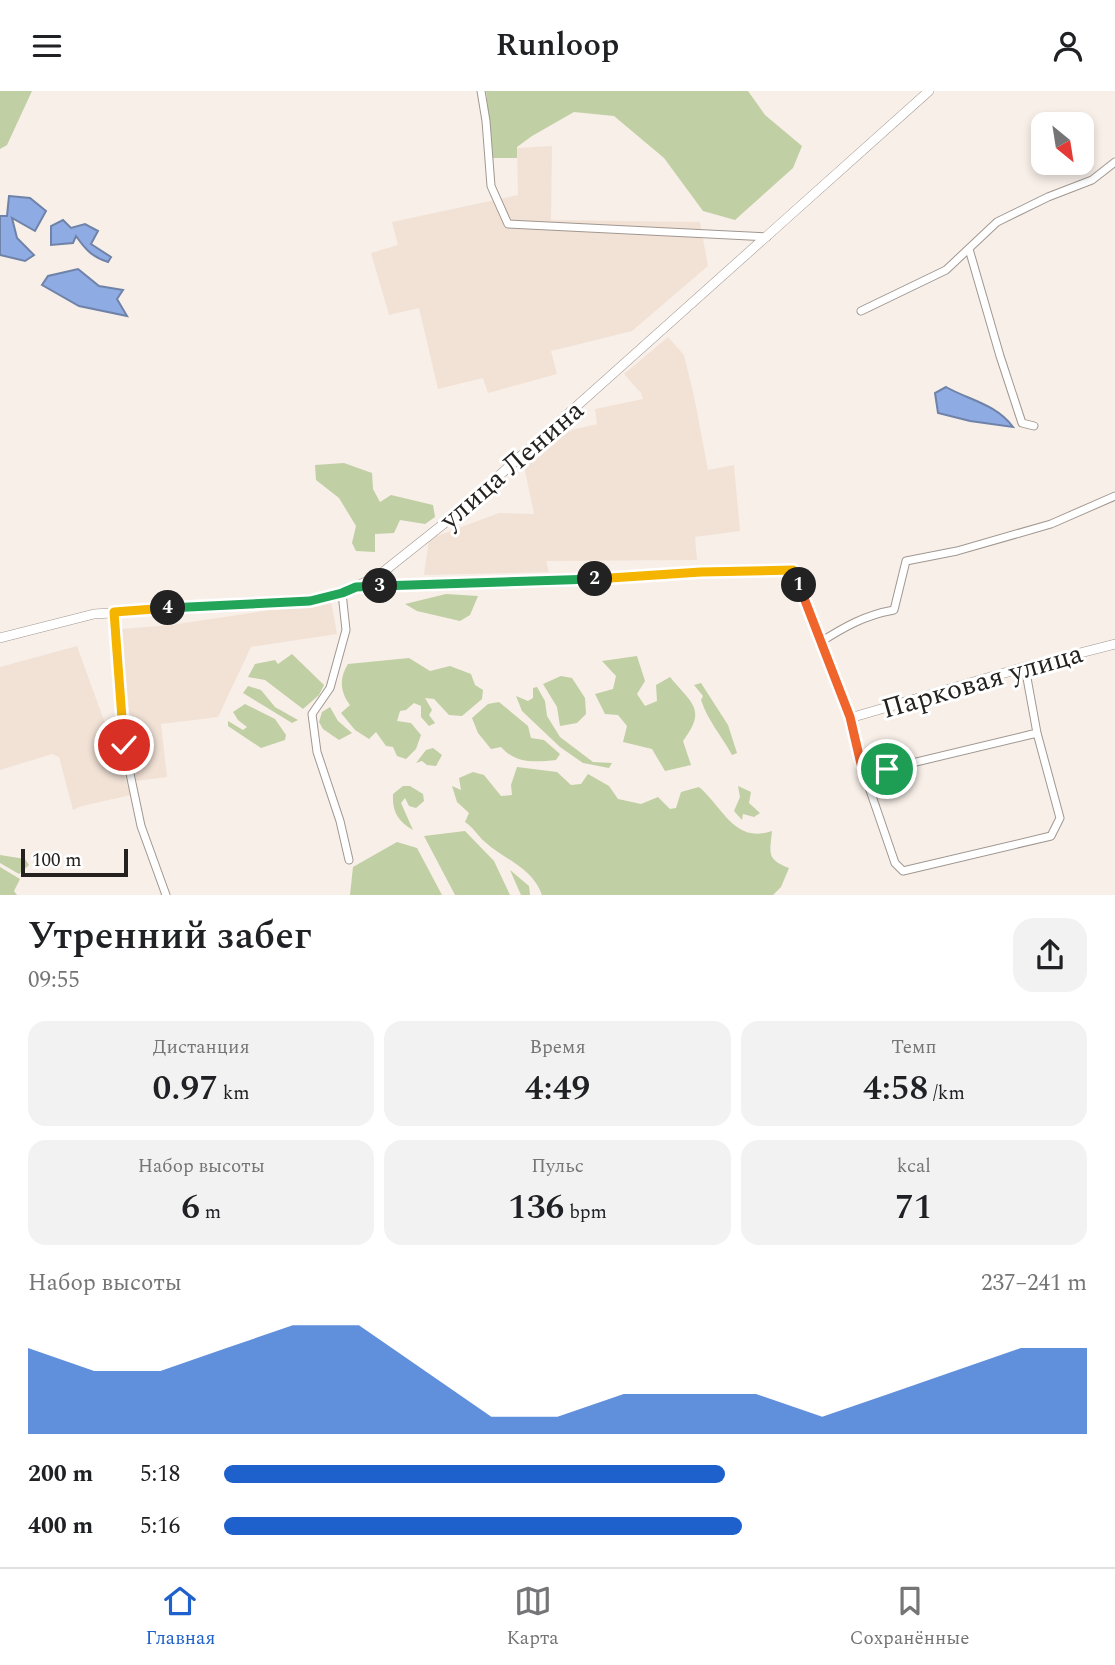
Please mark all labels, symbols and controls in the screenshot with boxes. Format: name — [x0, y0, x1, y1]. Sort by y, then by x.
text: Runloop — [496, 21, 619, 70]
icon: menu — [28, 27, 66, 65]
icon: person — [1049, 27, 1087, 65]
north arrow — [1031, 112, 1094, 175]
map controls — [1031, 112, 1094, 175]
street label: улица Ленина — [429, 390, 594, 541]
pin: 2 — [578, 561, 612, 596]
text: 2 — [589, 564, 600, 593]
pin: 1 — [782, 567, 816, 603]
pin: 3 — [362, 568, 398, 603]
text: 1 — [793, 570, 804, 599]
text: 3 — [374, 571, 385, 600]
pin: 4 — [150, 591, 186, 625]
text: 4 — [162, 593, 173, 622]
street label: Парковая улица — [877, 632, 1088, 731]
pin — [94, 715, 154, 775]
icon: check — [105, 726, 143, 764]
pin — [857, 739, 917, 799]
icon: arrive — [868, 750, 906, 788]
scale bar — [21, 846, 128, 878]
text: 100 m — [32, 846, 82, 875]
text: Утренний забег — [28, 908, 311, 966]
button: share — [1013, 918, 1087, 992]
text: 09:55 — [28, 963, 80, 998]
text: Дистанция — [153, 1033, 250, 1062]
text: Время — [529, 1033, 586, 1062]
text: Темп — [891, 1033, 937, 1062]
text: 0.97 — [153, 1062, 218, 1115]
text: 4:49 — [525, 1062, 590, 1115]
text: 4:58 — [863, 1062, 928, 1115]
text: km — [218, 1079, 250, 1108]
text: /km — [928, 1079, 965, 1108]
text: Набор высоты — [138, 1152, 265, 1181]
text: Пульс — [531, 1152, 584, 1181]
text: kcal — [897, 1152, 931, 1181]
text: 6 — [181, 1181, 200, 1234]
text: 136 — [508, 1181, 564, 1234]
text: 71 — [895, 1181, 933, 1234]
text: m — [200, 1198, 221, 1227]
text: bpm — [564, 1198, 607, 1227]
text: Набор высоты — [28, 1266, 182, 1301]
text: 237–241 m — [981, 1266, 1087, 1301]
text: 200 m — [28, 1457, 93, 1492]
text: 5:18 — [140, 1457, 180, 1492]
text: 400 m — [28, 1509, 93, 1544]
text: 5:16 — [140, 1509, 180, 1544]
tab: Главная — [146, 1582, 215, 1653]
tab: Карта — [507, 1582, 559, 1653]
tab: Сохранённые — [850, 1582, 969, 1653]

